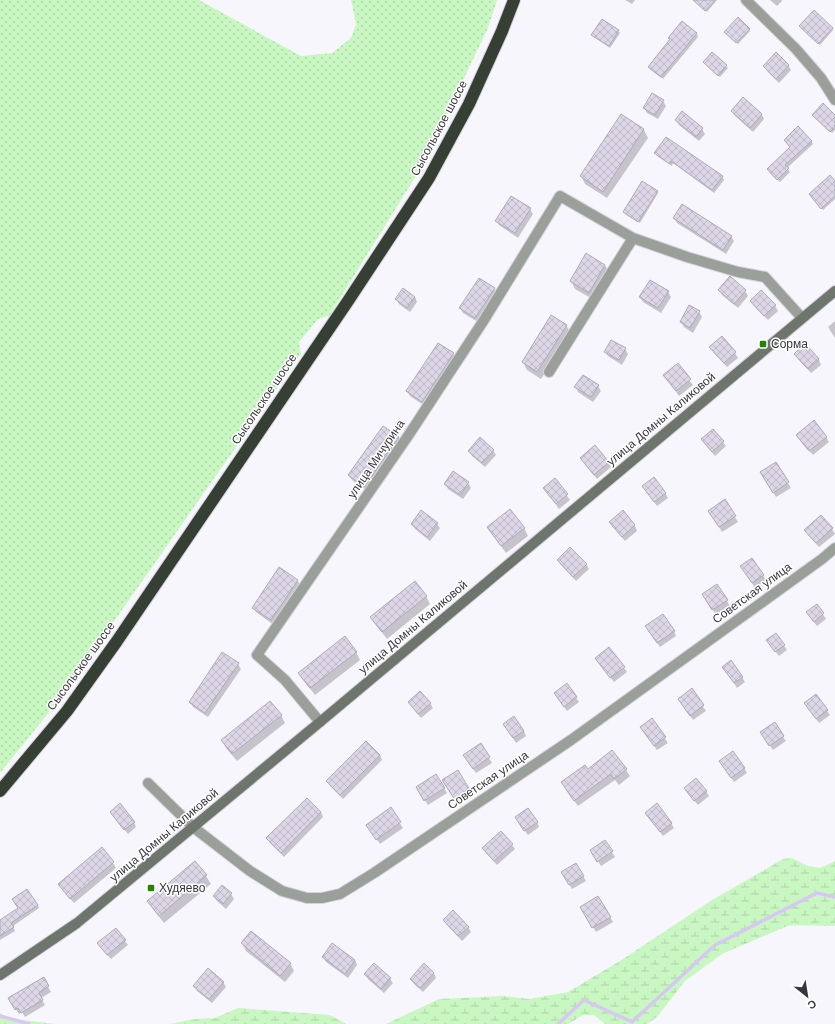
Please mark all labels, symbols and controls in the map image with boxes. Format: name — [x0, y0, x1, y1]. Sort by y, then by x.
street label: Сысольское шоссе — [408, 78, 470, 178]
place label: Сорма — [771, 337, 808, 351]
marker: Сорма — [758, 339, 768, 349]
street label: Сысольское шоссе — [229, 351, 300, 447]
street label: улица Домны Каликовой — [604, 370, 718, 468]
street label: улица Мичурина — [345, 417, 408, 501]
street label: Советская улица — [710, 559, 794, 626]
street label: улица Домны Каликовой — [356, 578, 470, 676]
street label: Сысольское шоссе — [44, 619, 118, 713]
street label: Советская улица — [445, 748, 531, 812]
street label: улица Домны Каликовой — [107, 786, 221, 884]
place label: Худяево — [159, 881, 206, 895]
marker: Худяево — [146, 883, 156, 893]
north arrow — [787, 976, 827, 1016]
text: С — [806, 997, 818, 1012]

